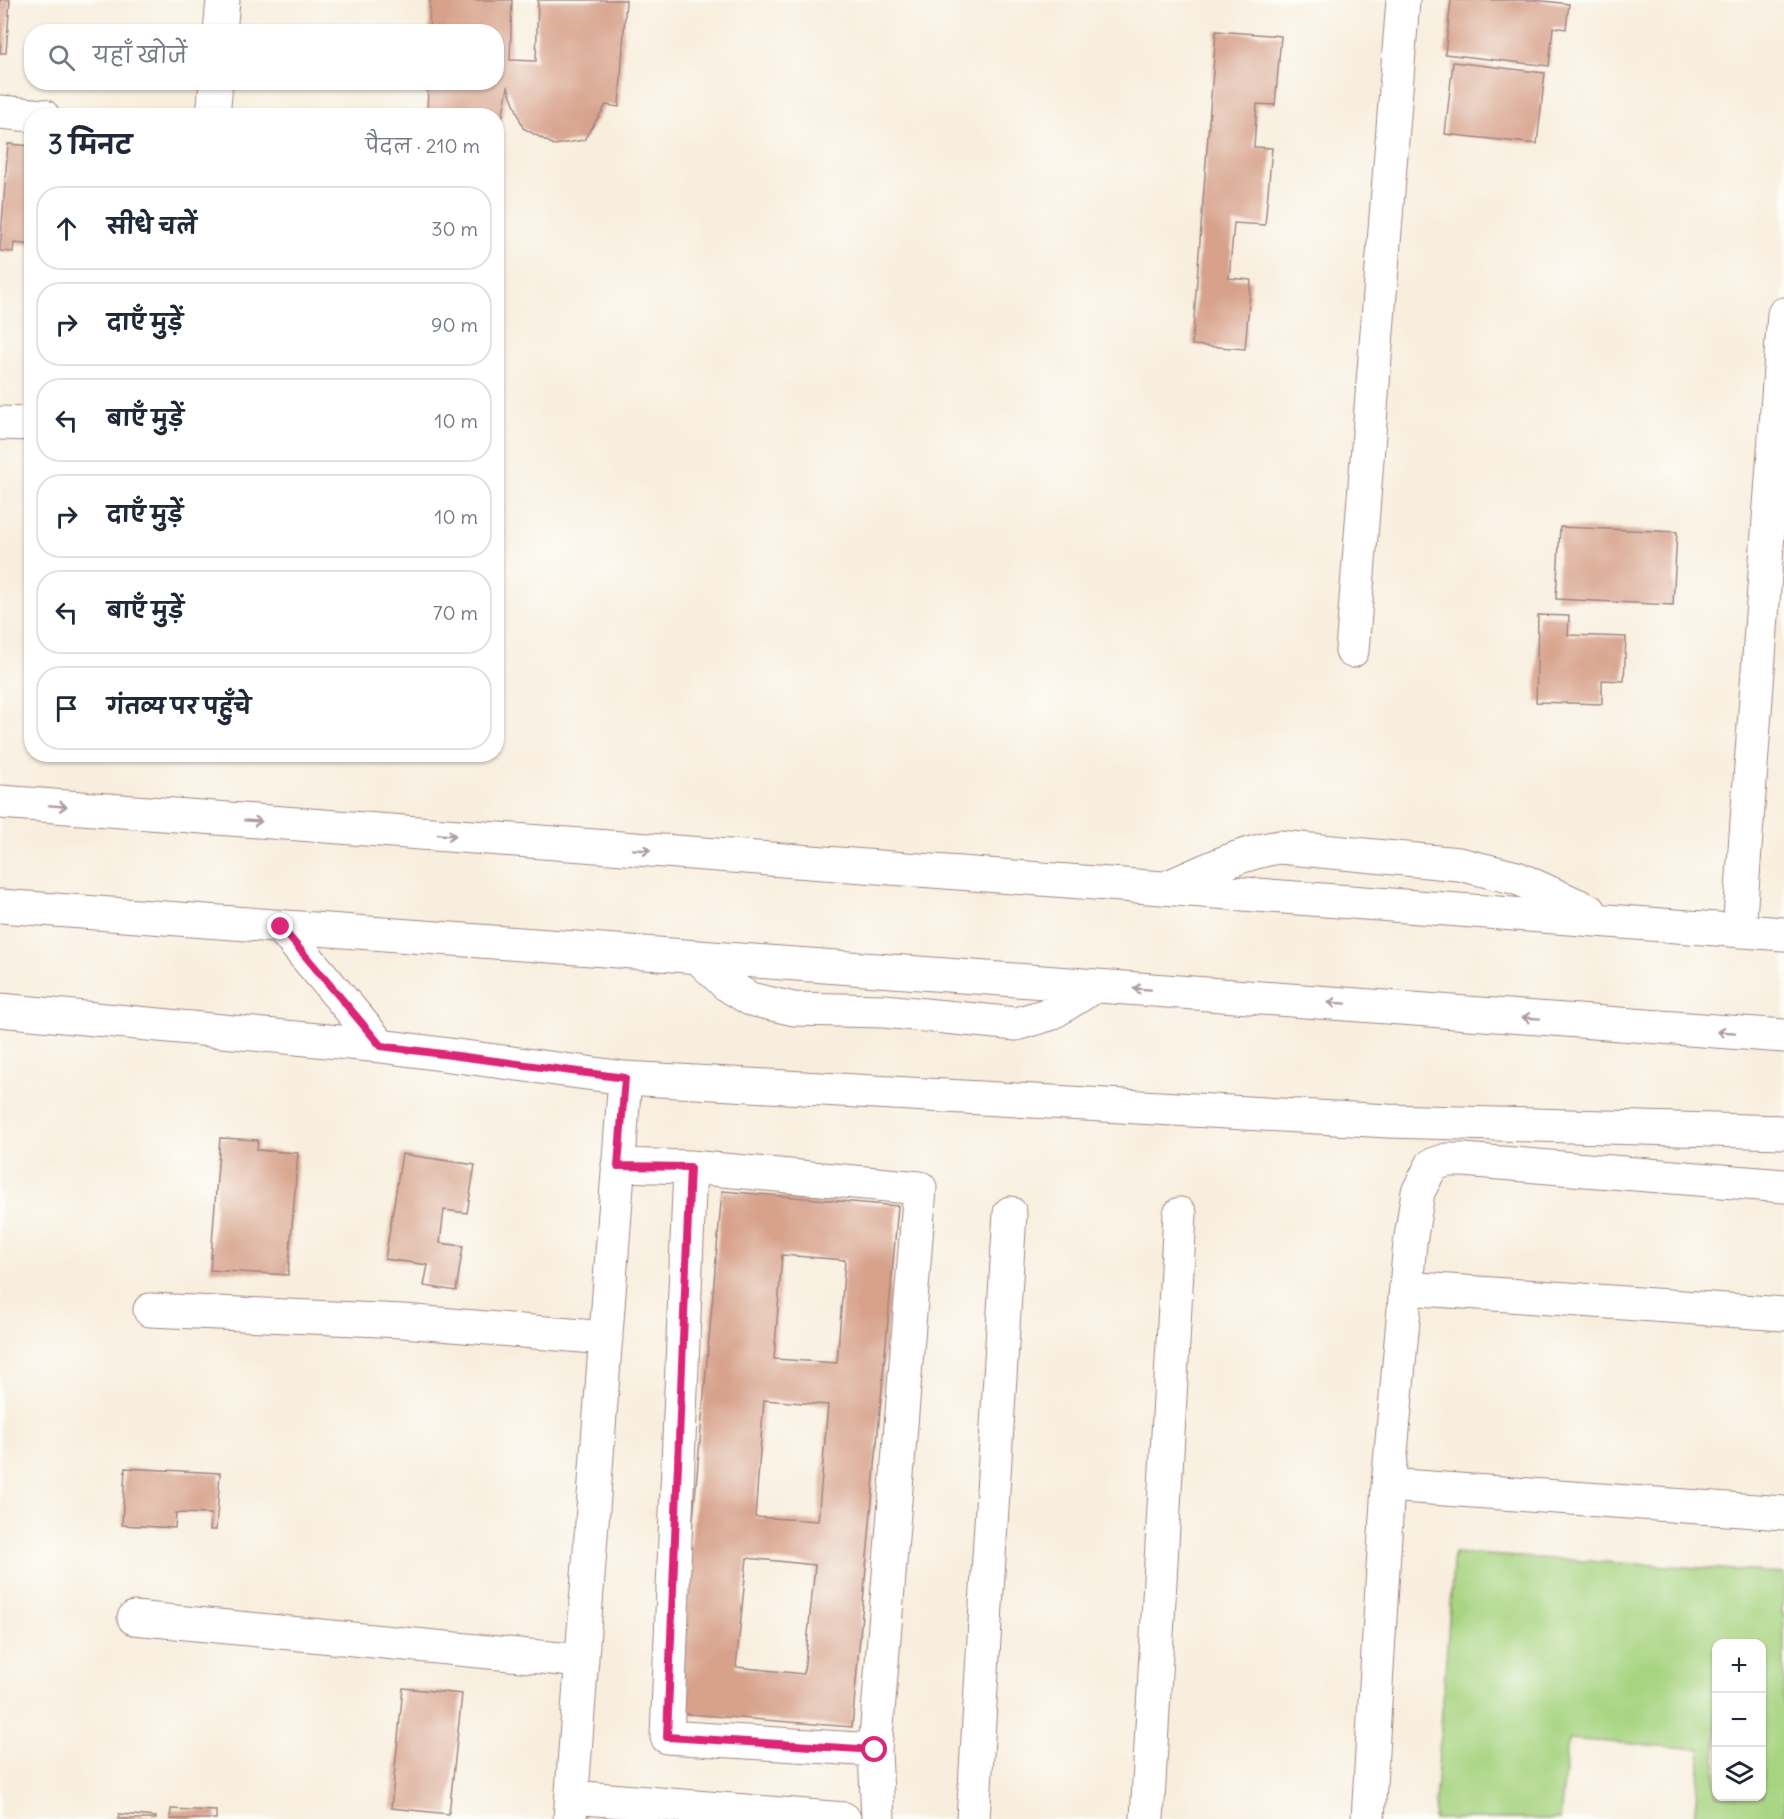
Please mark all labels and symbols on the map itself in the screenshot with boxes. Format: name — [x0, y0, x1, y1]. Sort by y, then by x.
one-way arrow — [48, 801, 68, 812]
one-way arrow — [242, 816, 262, 827]
one-way arrow — [437, 830, 457, 841]
one-way arrow — [631, 844, 651, 855]
route end — [267, 913, 293, 939]
one-way arrow — [1133, 984, 1153, 995]
one-way arrow — [1327, 998, 1347, 1009]
one-way arrow — [1522, 1012, 1542, 1023]
one-way arrow — [1716, 1026, 1736, 1037]
route start — [861, 1736, 887, 1762]

